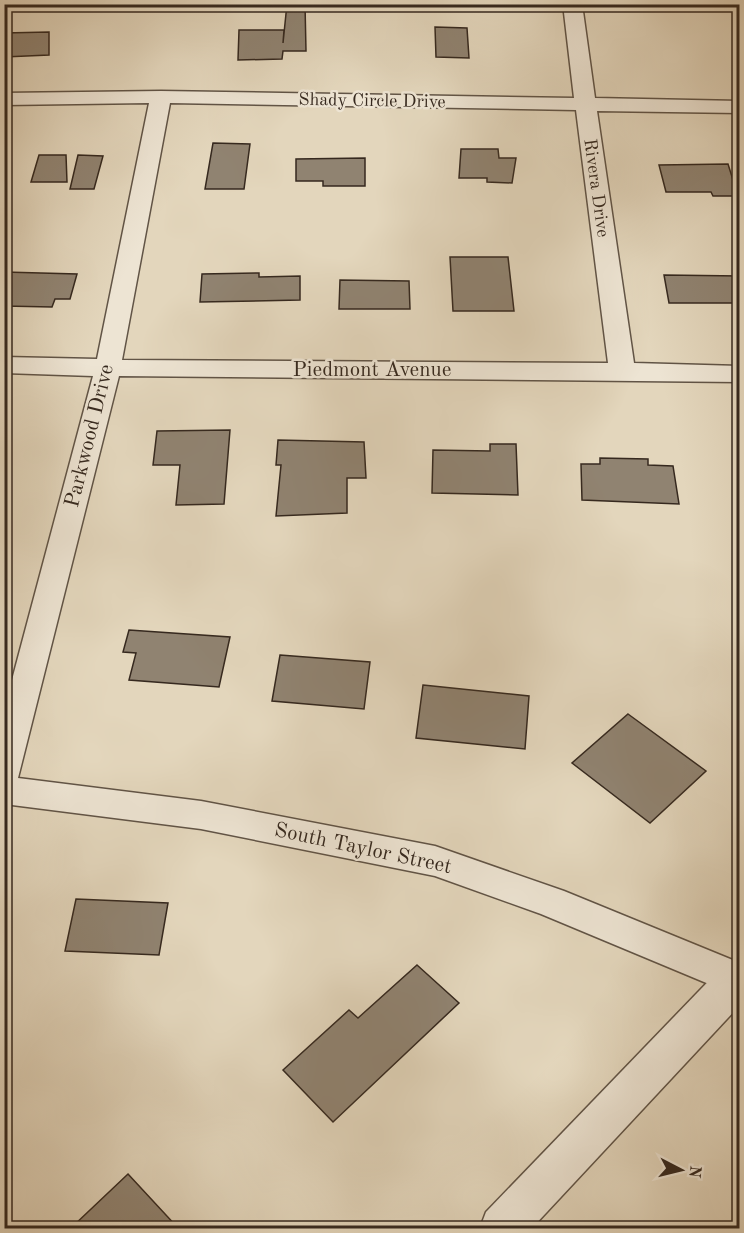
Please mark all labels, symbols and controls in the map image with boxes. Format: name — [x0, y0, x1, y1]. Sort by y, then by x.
street label: Shady Circle Drive — [298, 91, 446, 111]
street label: Rivera Drive — [580, 138, 612, 238]
street label: Piedmont Avenue — [293, 360, 451, 381]
street label: Parkwood Drive — [62, 362, 118, 510]
street label: South Taylor Street — [272, 820, 454, 878]
north arrow — [651, 1140, 711, 1200]
text: N — [685, 1165, 703, 1179]

